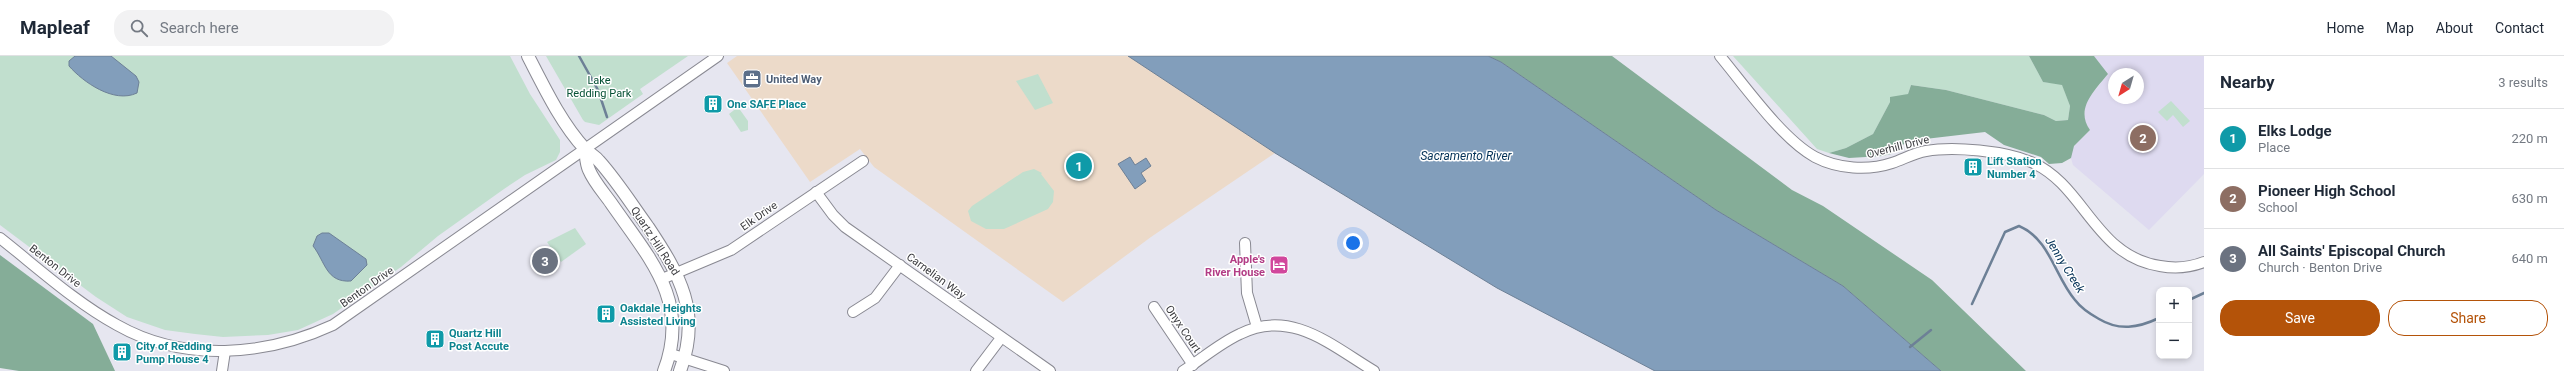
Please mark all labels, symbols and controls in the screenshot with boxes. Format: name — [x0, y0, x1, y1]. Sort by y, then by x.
search box — [114, 10, 394, 46]
text: Mapleaf — [20, 16, 90, 39]
icon: search — [128, 17, 150, 39]
text: Search here — [160, 19, 239, 37]
text: Home — [2326, 20, 2364, 36]
text: Map — [2386, 20, 2414, 36]
text: About — [2436, 20, 2473, 36]
text: Contact — [2495, 20, 2544, 36]
office icon: United Way — [741, 68, 763, 90]
north arrow — [2108, 68, 2144, 104]
text: Nearby — [2220, 72, 2275, 92]
place label: United Way — [766, 73, 822, 86]
park label: Lake Redding Park — [567, 74, 632, 100]
text: 3 results — [2498, 75, 2548, 90]
building icon: One SAFE Place — [702, 93, 724, 115]
place label: One SAFE Place — [727, 98, 806, 111]
text: Elks Lodge — [2258, 122, 2332, 140]
pin: 2 — [2130, 123, 2156, 153]
text: 1 — [2229, 131, 2237, 146]
text: 220 m — [2511, 131, 2548, 146]
street label: Overhill Drive — [1865, 133, 1931, 161]
text: Place — [2258, 140, 2290, 155]
water label: Sacramento River — [1420, 149, 1513, 163]
pin: 1 — [1066, 151, 1092, 181]
place label: Lift Station Number 4 — [1987, 155, 2042, 181]
building icon: Lift Station Number 4 — [1962, 156, 1984, 178]
text: Pioneer High School — [2258, 182, 2396, 200]
text: 2 — [2229, 191, 2237, 206]
text: 630 m — [2511, 191, 2548, 206]
street label: Elk Drive — [738, 199, 780, 233]
text: School — [2258, 200, 2298, 215]
street label: Quartz Hill Road — [628, 204, 682, 278]
your location — [1343, 233, 1363, 253]
water label: Jenny Creek — [2042, 234, 2088, 297]
street label: Benton Drive — [27, 242, 84, 290]
text: All Saints' Episcopal Church — [2258, 242, 2446, 260]
pin: 3 — [532, 246, 558, 276]
street label: Carnelian Way — [904, 250, 969, 302]
text: 3 — [2229, 251, 2237, 266]
text: 640 m — [2511, 251, 2548, 266]
place label: Apple's River House — [1205, 253, 1265, 279]
hotel icon: Apple's River House — [1268, 254, 1290, 276]
text: Church · Benton Drive — [2258, 260, 2382, 275]
street label: Benton Drive — [338, 264, 396, 310]
map controls — [2156, 287, 2192, 359]
button: + — [2156, 287, 2192, 323]
button: Save — [2220, 300, 2380, 336]
button: Share — [2388, 300, 2548, 336]
place label: Oakdale Heights Assisted Living — [620, 302, 702, 328]
building icon: Oakdale Heights Assisted Living — [595, 303, 617, 325]
street label: Onyx Court — [1162, 303, 1204, 355]
button: − — [2156, 323, 2192, 359]
place label: Quartz Hill Post Accute — [449, 327, 509, 353]
building icon: Quartz Hill Post Accute — [424, 328, 446, 350]
place label: City of Redding Pump House 4 — [136, 340, 212, 366]
building icon: City of Redding Pump House 4 — [111, 341, 133, 363]

